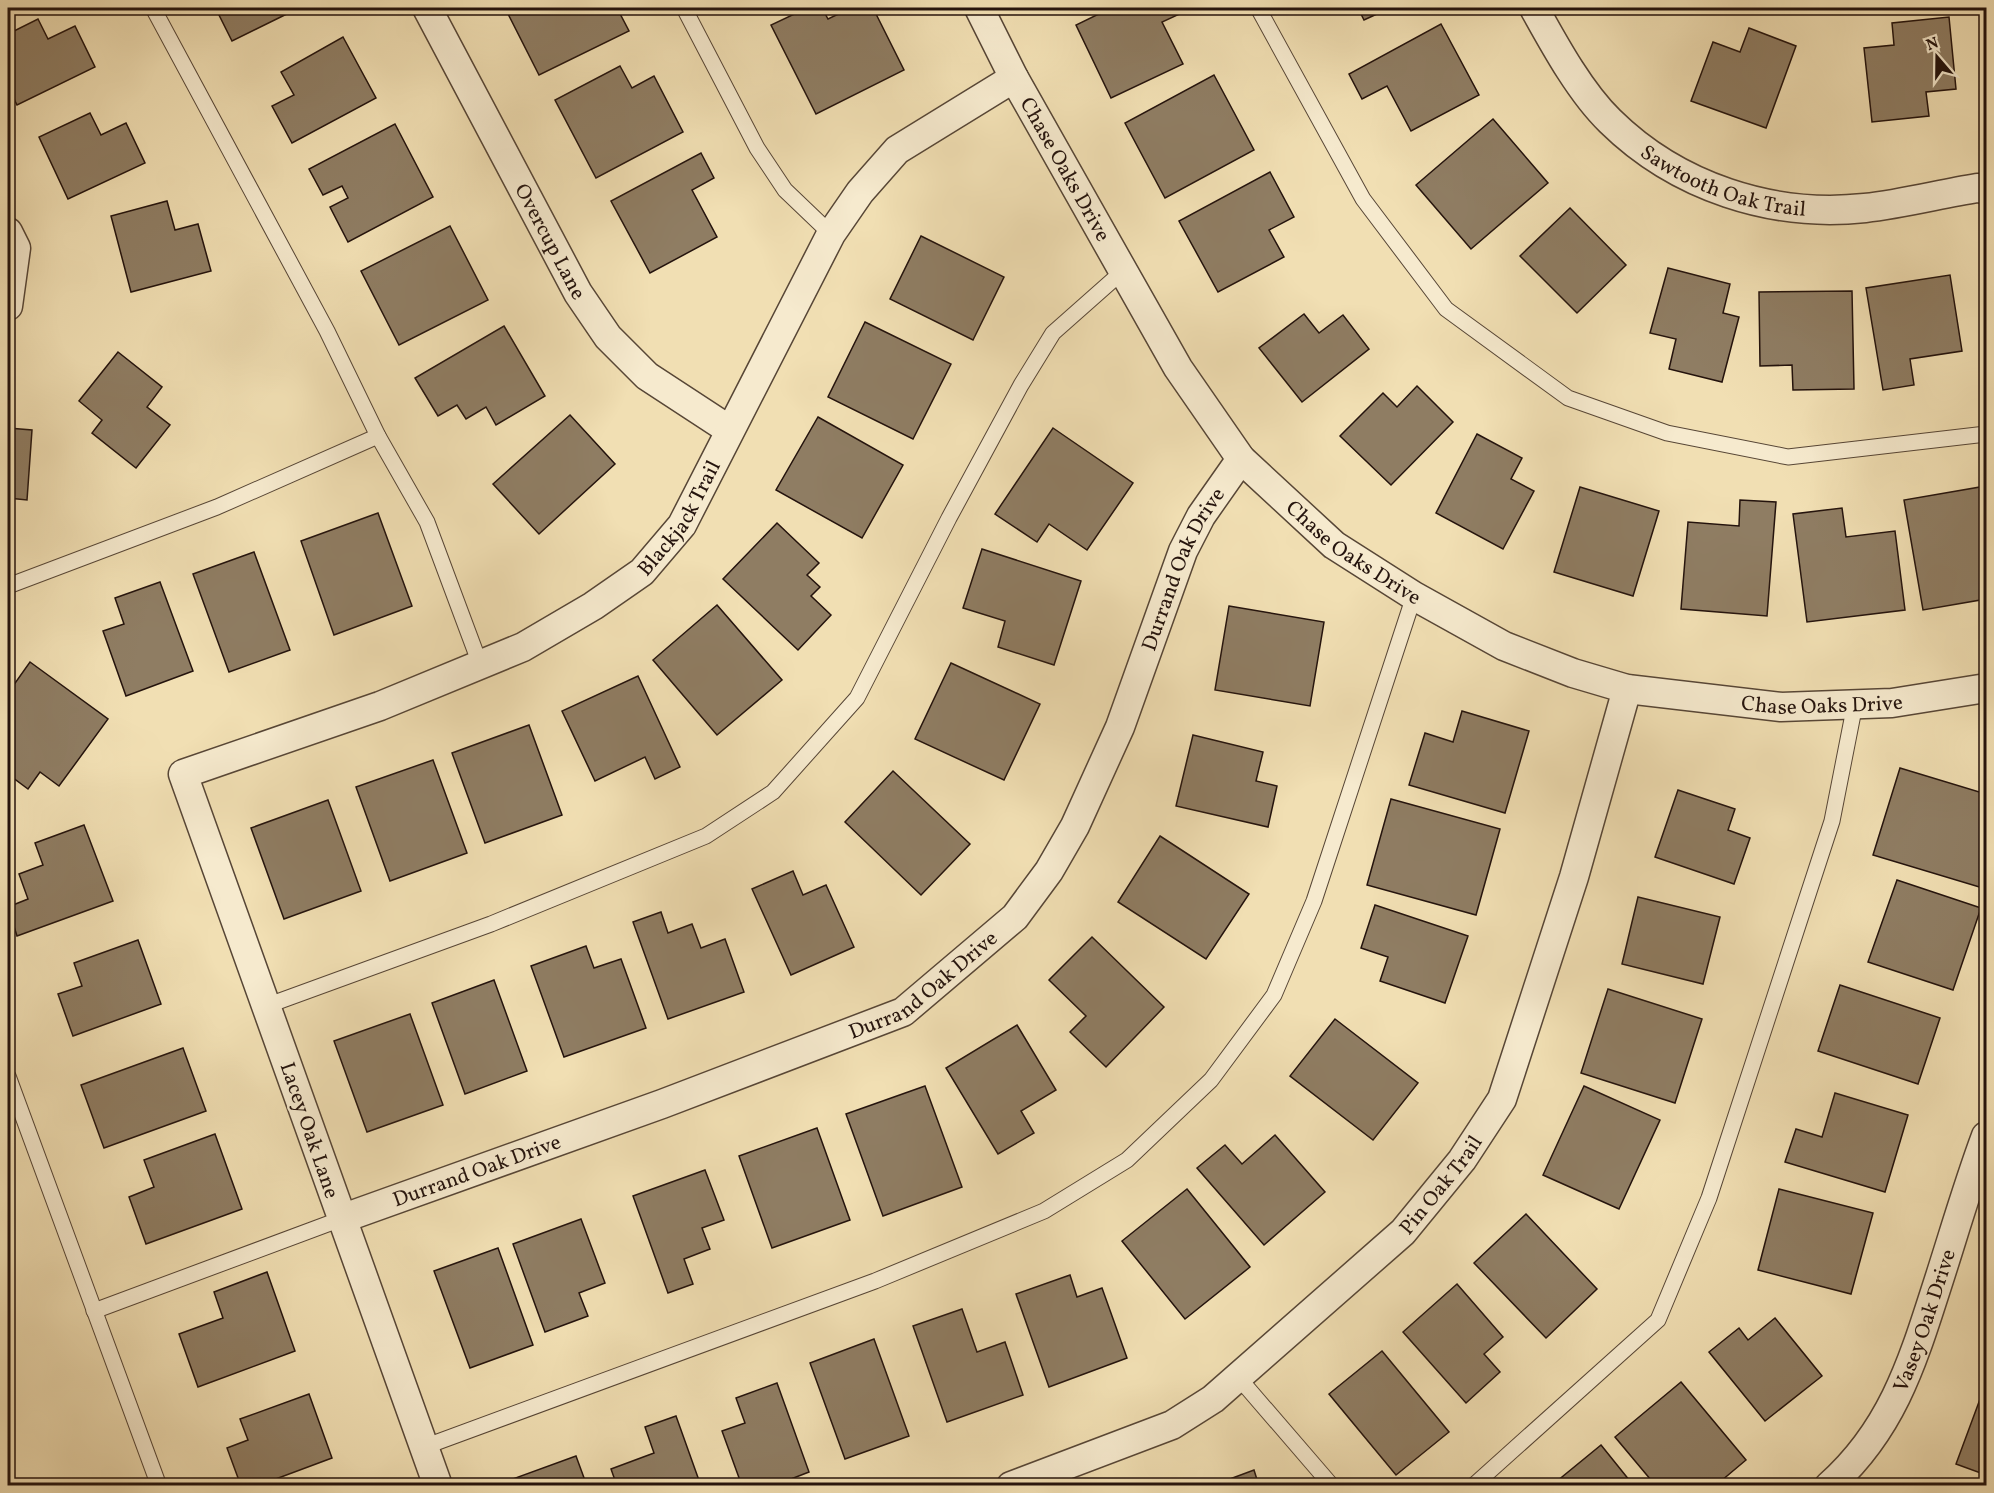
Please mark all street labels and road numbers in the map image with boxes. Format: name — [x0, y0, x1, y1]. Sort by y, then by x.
street label: Chase Oaks Drive — [1012, 92, 1117, 247]
street label: Sawtooth Oak Trail — [1634, 139, 1807, 225]
street label: Overcup Lane — [507, 179, 592, 306]
street label: Blackjack Trail — [631, 456, 729, 583]
street label: Durrand Oak Drive — [1135, 482, 1233, 655]
street label: Chase Oaks Drive — [1279, 494, 1426, 613]
street label: Chase Oaks Drive — [1739, 688, 1905, 723]
street label: Durrand Oak Drive — [845, 925, 1004, 1047]
street label: Lacey Oak Lane — [272, 1058, 345, 1203]
street label: Durrand Oak Drive — [389, 1128, 565, 1215]
street label: Pin Oak Trail — [1393, 1130, 1490, 1242]
street label: Vasey Oak Drive — [1887, 1246, 1964, 1397]

